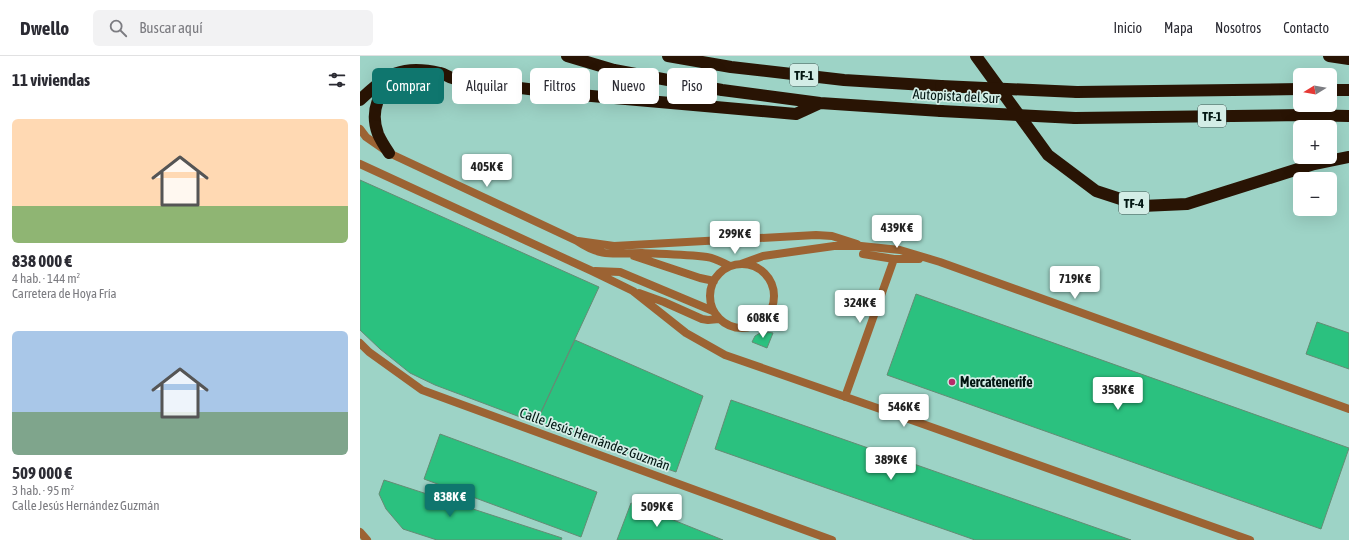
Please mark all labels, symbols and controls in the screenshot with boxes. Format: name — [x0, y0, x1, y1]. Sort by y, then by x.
search box — [93, 10, 373, 46]
text: Dwello — [20, 17, 69, 39]
icon: search — [107, 17, 129, 39]
text: Buscar aquí — [139, 19, 203, 36]
text: Inicio — [1113, 20, 1142, 36]
text: Mapa — [1164, 20, 1193, 36]
text: Nosotros — [1215, 20, 1261, 36]
text: Contacto — [1283, 20, 1329, 36]
road number: TF-1 — [790, 64, 818, 86]
chip: Comprar — [372, 68, 444, 104]
chip: Alquilar — [452, 68, 522, 104]
chip: Filtros — [530, 68, 590, 104]
chip: Nuevo — [598, 68, 659, 104]
chip: Piso — [667, 68, 717, 104]
north arrow — [1293, 68, 1337, 112]
map controls — [1293, 68, 1337, 216]
icon: filters — [326, 69, 348, 91]
text: 11 viviendas — [12, 70, 90, 90]
street label: Autopista del Sur — [912, 86, 1001, 106]
road number: TF-1 — [1198, 105, 1226, 127]
button: + — [1293, 120, 1337, 164]
icon: home — [144, 145, 216, 217]
pin: 405K € — [454, 154, 520, 188]
text: 405K € — [471, 159, 503, 174]
button: − — [1293, 172, 1337, 216]
road number: TF-4 — [1119, 192, 1149, 214]
pin: 439K € — [864, 215, 930, 249]
text: 439K € — [881, 220, 913, 235]
pin: 299K € — [702, 221, 768, 255]
text: 299K € — [719, 226, 751, 241]
text: 838 000 € — [12, 251, 72, 271]
pin: 719K € — [1042, 266, 1108, 300]
text: 4 hab. · 144 m² — [12, 271, 80, 286]
text: 719K € — [1059, 271, 1091, 286]
text: Carretera de Hoya Fría — [12, 286, 117, 301]
pin: 324K € — [827, 290, 893, 324]
text: 324K € — [844, 295, 876, 310]
pin: 608K € — [730, 305, 796, 339]
text: 608K € — [747, 310, 779, 325]
icon: home — [144, 357, 216, 429]
place label: Mercatenerife — [960, 374, 1033, 390]
marker: Mercatenerife — [947, 377, 957, 387]
pin: 358K € — [1085, 377, 1151, 411]
text: 358K € — [1102, 382, 1134, 397]
pin: 546K € — [871, 394, 937, 428]
text: 546K € — [888, 399, 920, 414]
street label: Calle Jesús Hernández Guzmán — [518, 404, 672, 474]
pin: 389K € — [858, 447, 924, 481]
text: 389K € — [875, 452, 907, 467]
text: 509 000 € — [12, 463, 72, 483]
text: 3 hab. · 95 m² — [12, 483, 74, 498]
pin: 838K € — [417, 484, 483, 518]
text: 838K € — [434, 489, 466, 504]
pin: 509K € — [624, 494, 690, 528]
text: Calle Jesús Hernández Guzmán — [12, 498, 160, 513]
text: 509K € — [641, 499, 673, 514]

